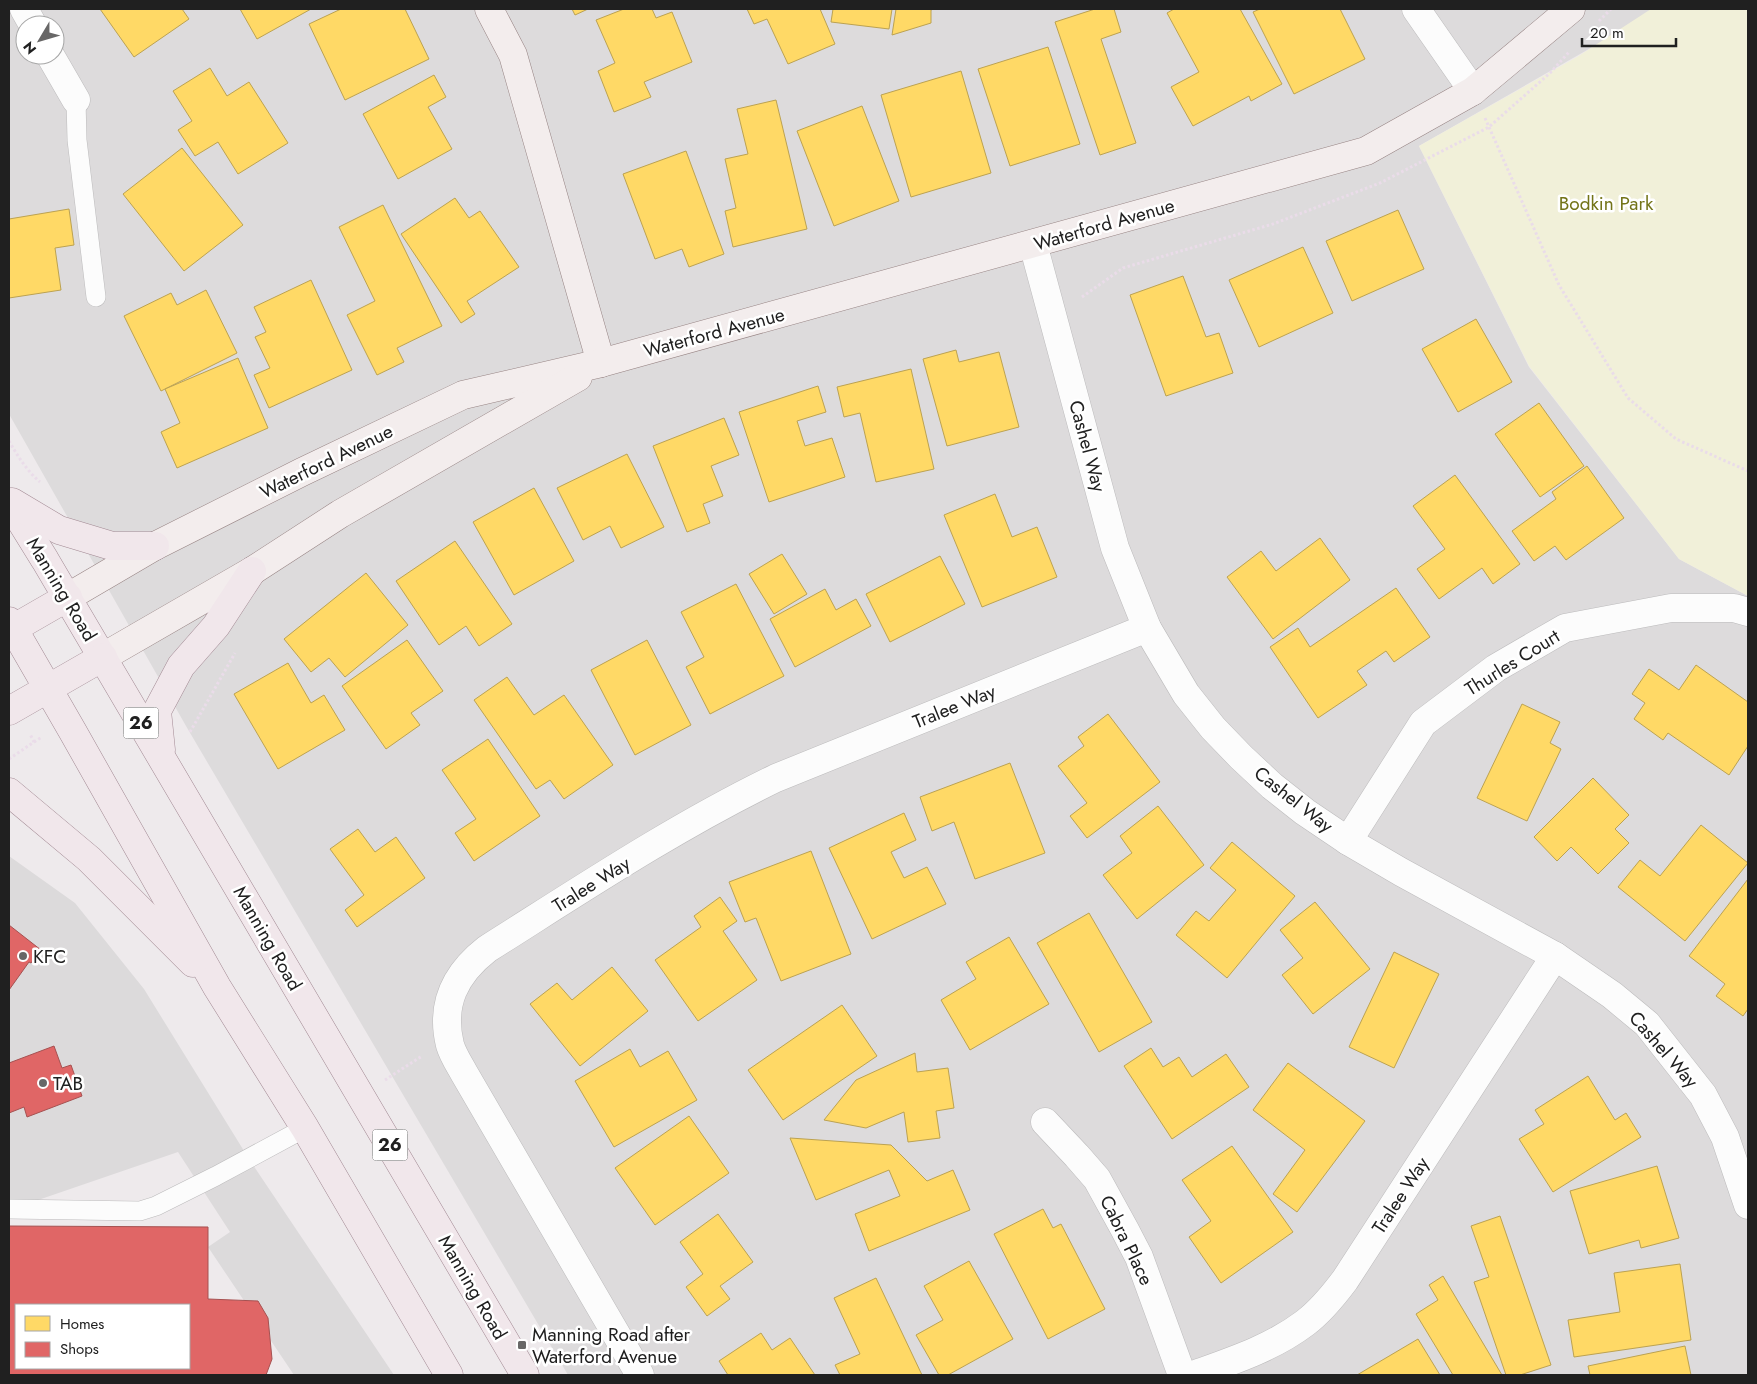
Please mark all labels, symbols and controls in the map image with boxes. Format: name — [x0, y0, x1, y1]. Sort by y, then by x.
north arrow — [15, 15, 65, 65]
scale bar — [1582, 15, 1676, 47]
text: 20 m — [1590, 22, 1624, 44]
text: N — [18, 37, 41, 59]
park label: Bodkin Park — [1559, 190, 1654, 217]
street label: Waterford Avenue — [1031, 191, 1178, 257]
street label: Waterford Avenue — [641, 301, 788, 364]
street label: Cashel Way — [1062, 397, 1113, 496]
street label: Waterford Avenue — [255, 417, 397, 505]
street label: Manning Road — [20, 532, 103, 646]
street label: Thurles Court — [1460, 622, 1565, 702]
street label: Tralee Way — [909, 677, 1000, 735]
road number: 26 — [124, 708, 158, 738]
street label: Cashel Way — [1248, 760, 1340, 839]
street label: Tralee Way — [547, 850, 636, 919]
street label: Manning Road — [227, 881, 308, 996]
place label: KFC — [33, 943, 66, 970]
marker: KFC — [17, 950, 29, 962]
street label: Cashel Way — [1623, 1005, 1705, 1094]
place label: TAB — [53, 1070, 83, 1097]
marker: TAB — [37, 1077, 49, 1089]
road number: 26 — [372, 1130, 408, 1160]
street label: Tralee Way — [1365, 1151, 1436, 1239]
street label: Cabra Place — [1093, 1191, 1160, 1290]
street label: Manning Road — [432, 1230, 513, 1345]
legend — [15, 1304, 190, 1369]
text: Homes — [60, 1313, 104, 1335]
place label: Manning Road after Waterford Avenue — [532, 1321, 691, 1370]
text: Shops — [60, 1338, 99, 1360]
marker: Manning Road after Waterford Avenue — [516, 1339, 528, 1351]

